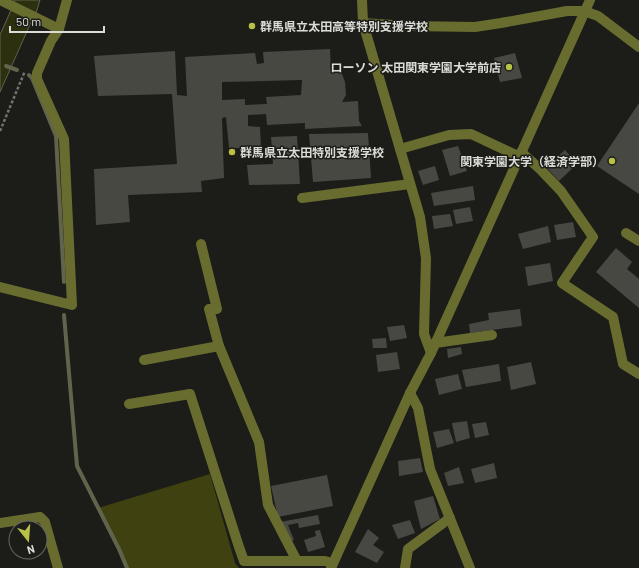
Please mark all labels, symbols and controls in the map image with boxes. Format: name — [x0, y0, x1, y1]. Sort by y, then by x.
scale bar — [10, 8, 104, 34]
text: 50 m — [16, 14, 41, 28]
place label: 群馬県立太田高等特別支援学校 — [260, 19, 428, 33]
marker: 群馬県立太田高等特別支援学校 — [247, 21, 257, 31]
place label: ローソン 太田関東学園大学前店 — [331, 60, 501, 74]
marker: ローソン 太田関東学園大学前店 — [504, 62, 514, 72]
place label: 群馬県立太田特別支援学校 — [240, 145, 384, 159]
marker: 群馬県立太田特別支援学校 — [227, 147, 237, 157]
place label: 関東学園大学（経済学部） — [460, 154, 604, 168]
marker: 関東学園大学（経済学部） — [607, 156, 617, 166]
north arrow — [8, 520, 48, 560]
text: N — [26, 543, 36, 557]

